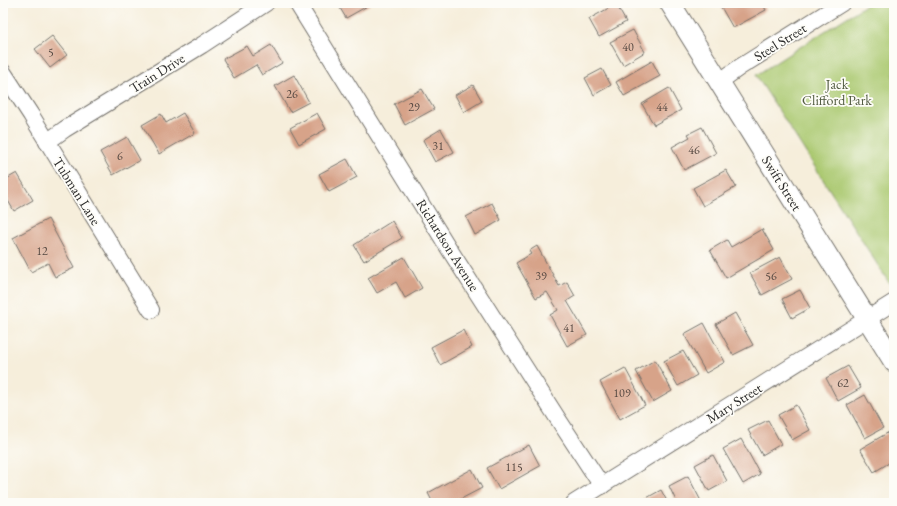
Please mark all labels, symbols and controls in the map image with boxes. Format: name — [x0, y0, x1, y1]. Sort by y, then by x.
street label: Steel Street — [750, 19, 810, 65]
house number: 40 — [622, 39, 634, 55]
house number: 5 — [48, 44, 54, 60]
street label: Train Drive — [126, 49, 188, 97]
park label: Jack Clifford Park — [802, 75, 872, 109]
house number: 26 — [286, 86, 298, 102]
house number: 29 — [408, 99, 420, 115]
house number: 44 — [656, 99, 668, 115]
house number: 31 — [432, 138, 444, 154]
house number: 46 — [688, 142, 700, 158]
house number: 6 — [117, 148, 123, 164]
street label: Swift Street — [758, 152, 806, 215]
street label: Tubman Lane — [49, 153, 105, 229]
street label: Richardson Avenue — [412, 195, 484, 295]
house number: 12 — [36, 243, 48, 259]
house number: 39 — [535, 268, 547, 284]
house number: 56 — [765, 268, 777, 284]
house number: 41 — [563, 320, 575, 336]
house number: 62 — [837, 375, 849, 391]
street label: Mary Street — [703, 379, 766, 427]
house number: 109 — [613, 385, 631, 401]
house number: 115 — [505, 459, 523, 475]

